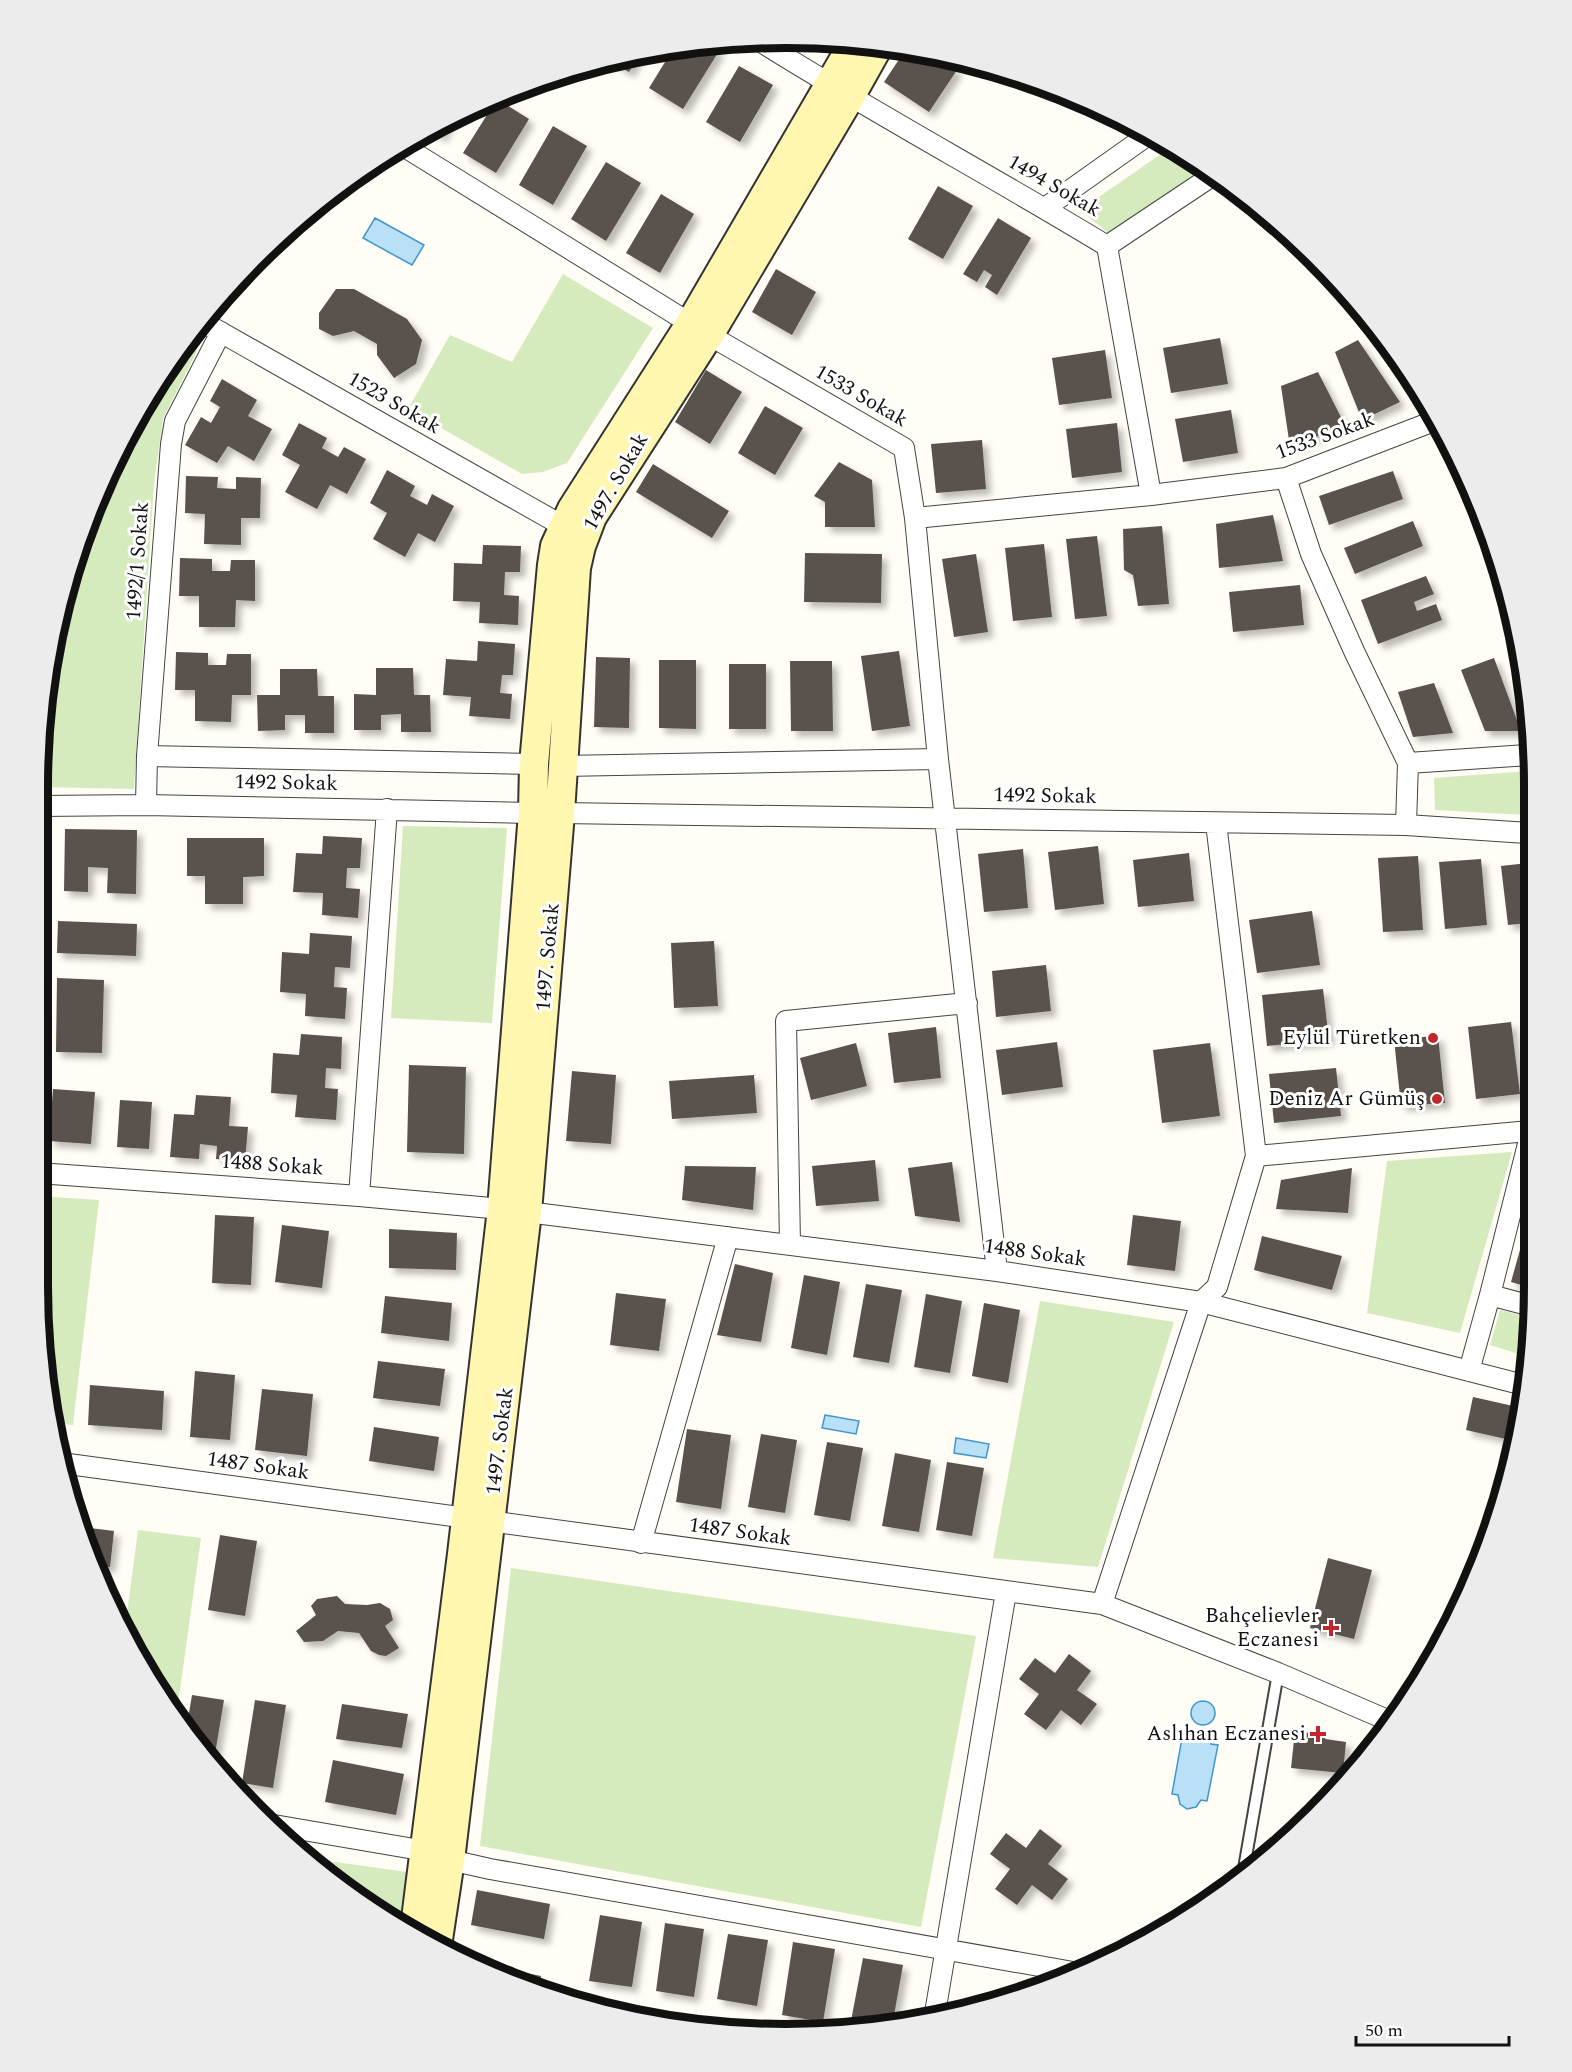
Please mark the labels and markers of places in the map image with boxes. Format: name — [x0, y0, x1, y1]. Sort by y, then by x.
place label: Eylül Türetken — [1283, 1022, 1421, 1054]
marker: Eylül Türetken — [1426, 1031, 1440, 1045]
place label: Deniz Ar Gümüş — [1268, 1083, 1425, 1115]
marker: Deniz Ar Gümüş — [1430, 1092, 1444, 1106]
place label: Bahçelievler Eczanesi — [1205, 1600, 1319, 1656]
marker: Bahçelievler Eczanesi — [1324, 1621, 1338, 1635]
place label: Aslıhan Eczanesi — [1147, 1718, 1306, 1750]
marker: Aslıhan Eczanesi — [1311, 1727, 1325, 1741]

